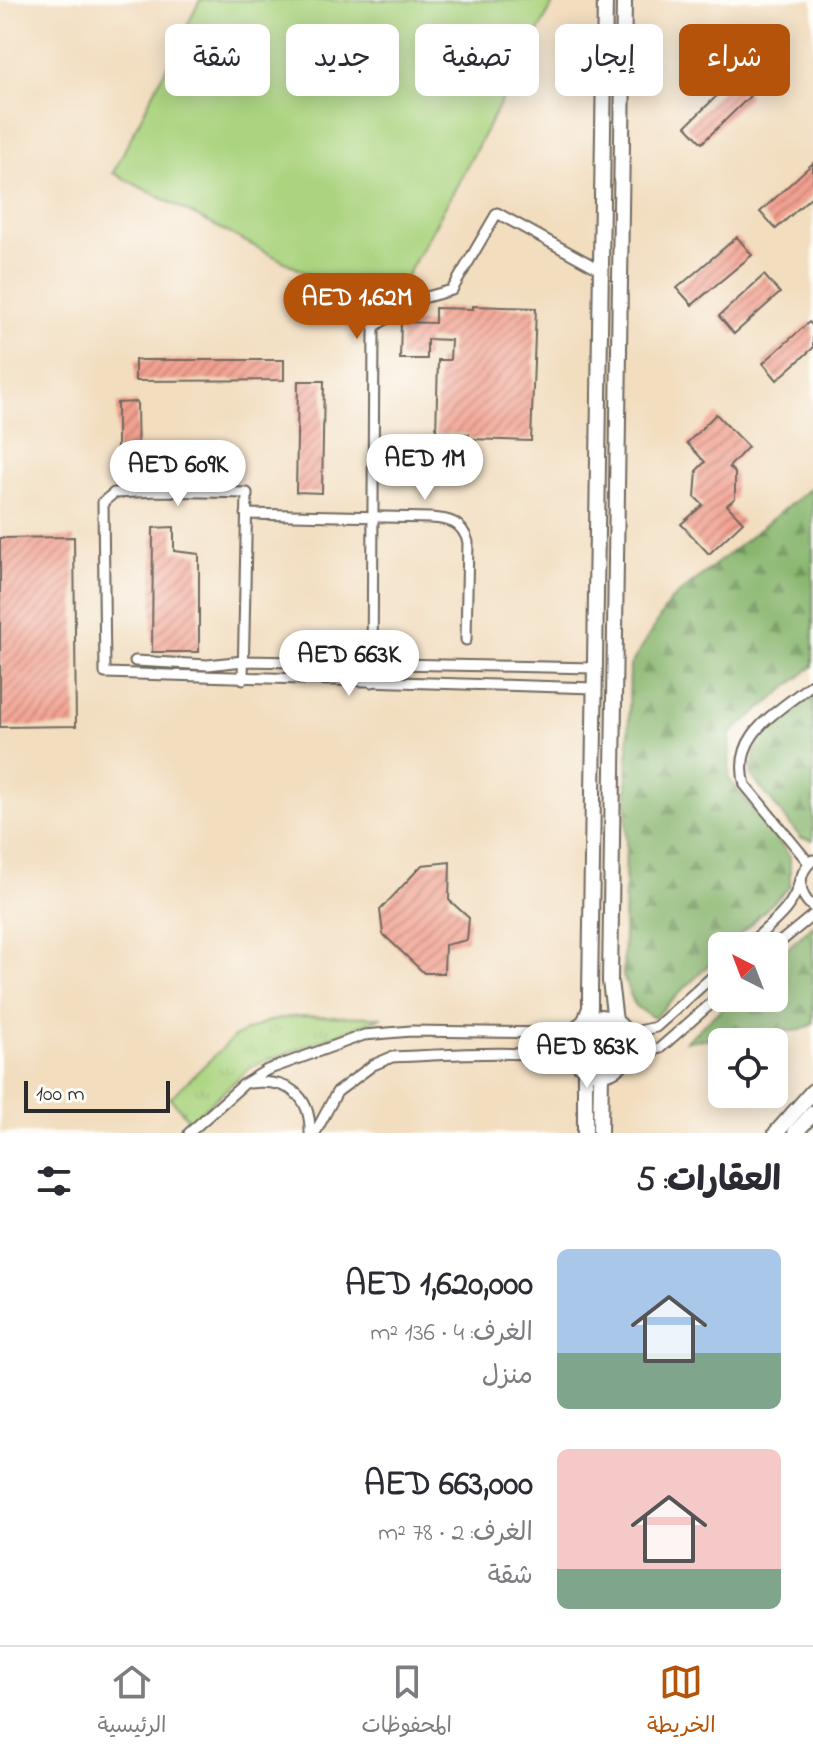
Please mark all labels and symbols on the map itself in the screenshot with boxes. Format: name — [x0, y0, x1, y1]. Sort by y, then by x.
pin: AED 1.62M — [265, 273, 449, 341]
pin: AED 1M — [360, 434, 490, 502]
pin: AED 609K — [95, 440, 261, 508]
pin: AED 663K — [266, 630, 432, 698]
north arrow — [708, 932, 788, 1012]
pin: AED 863K — [504, 1022, 670, 1090]
scale bar — [24, 1077, 170, 1113]

